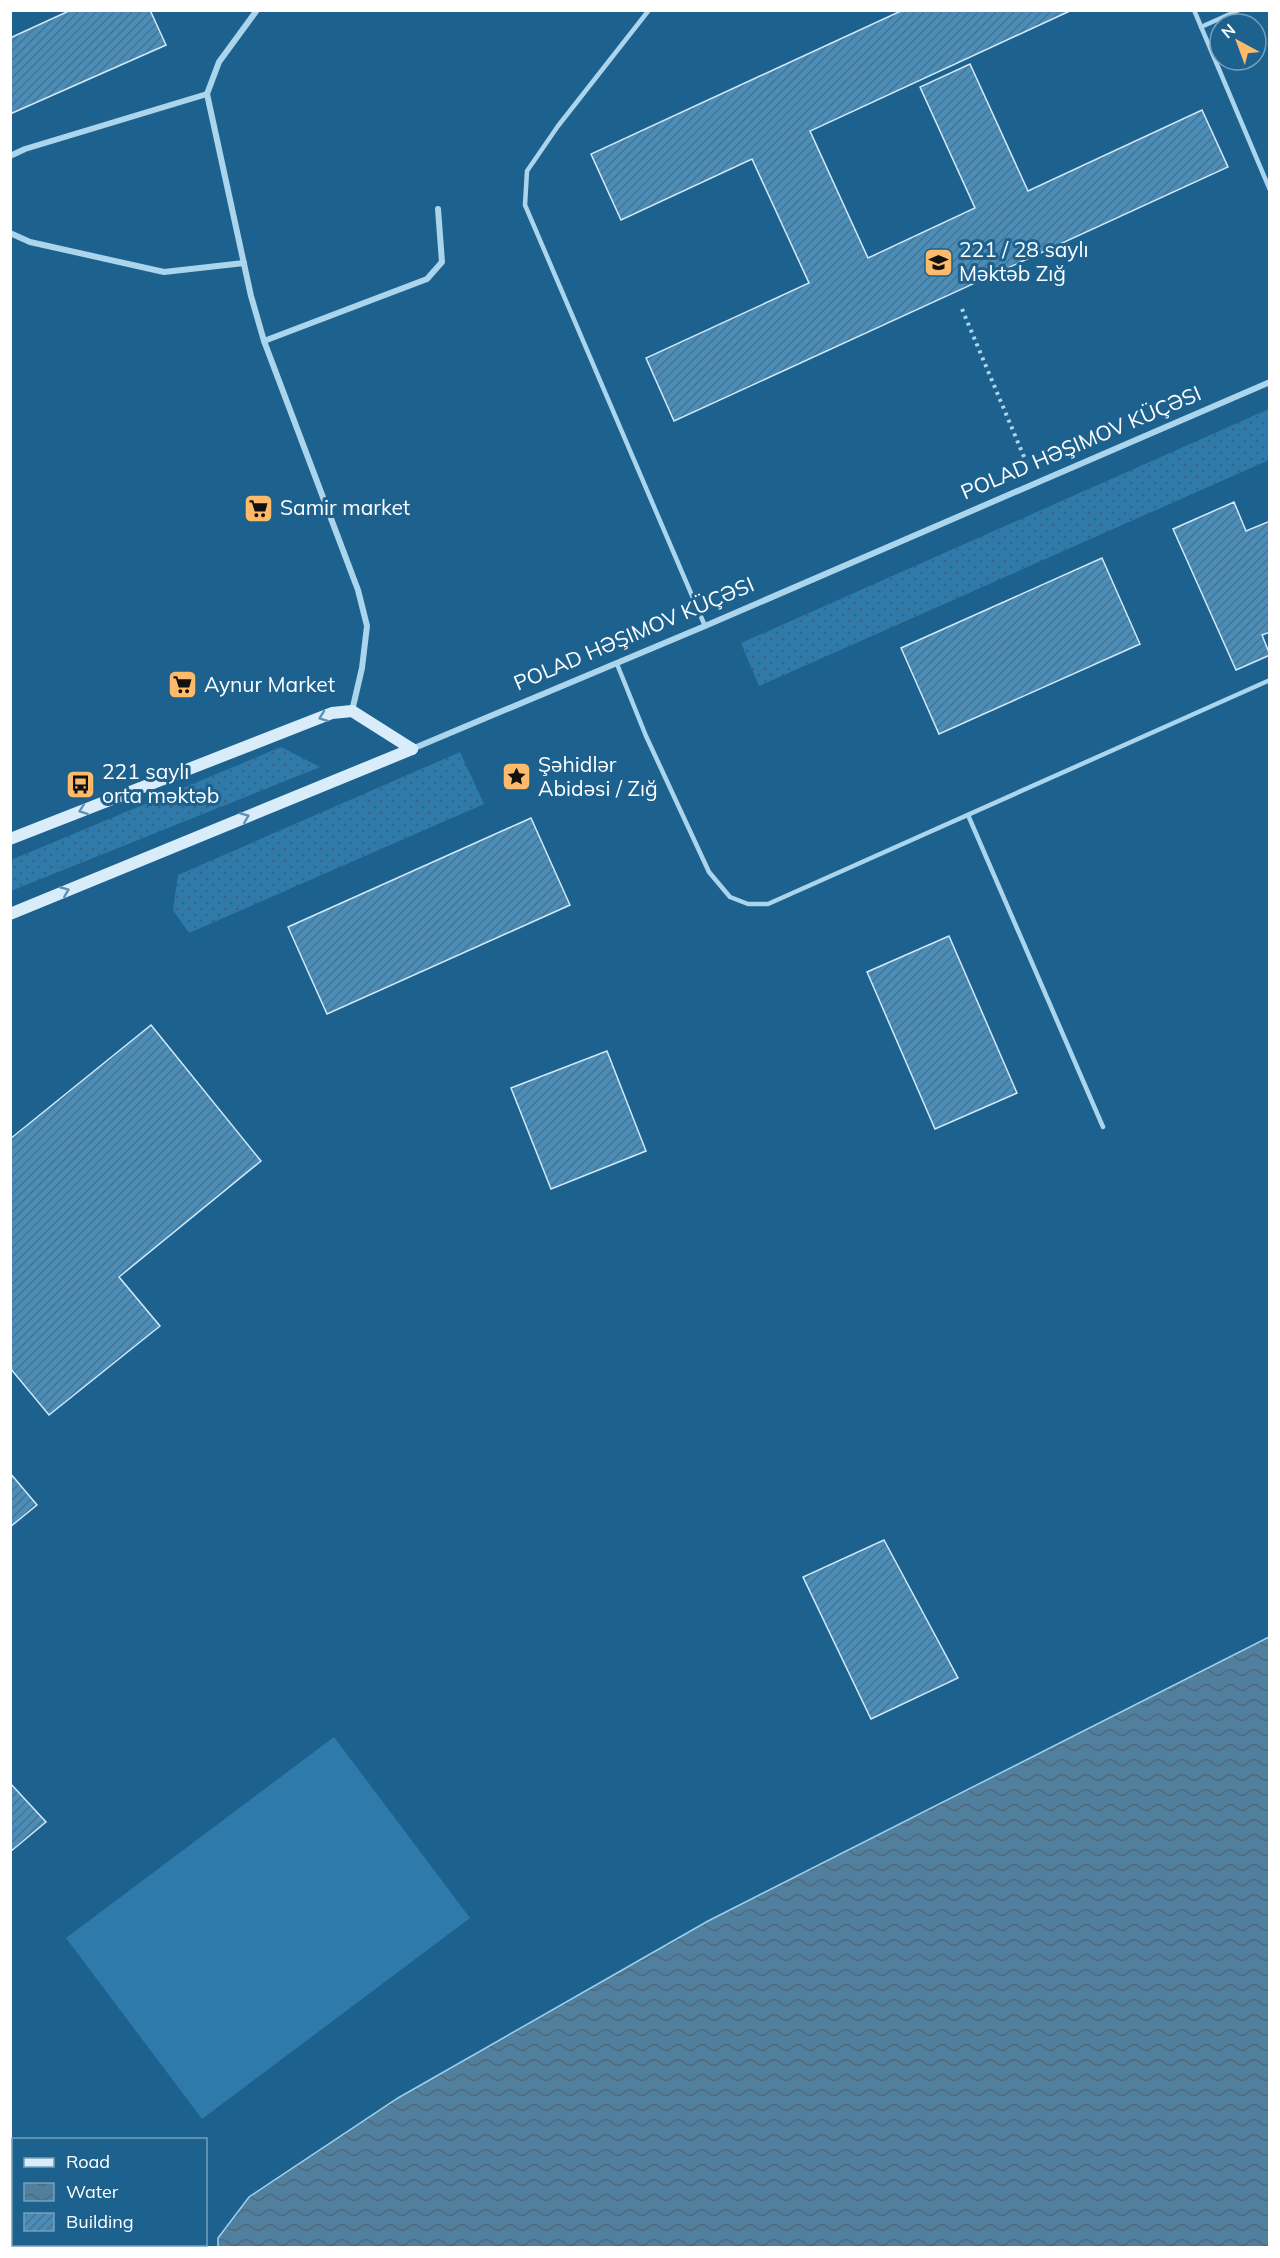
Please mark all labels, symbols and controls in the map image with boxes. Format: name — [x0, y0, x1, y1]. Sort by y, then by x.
north arrow — [1208, 12, 1268, 72]
text: N — [1217, 19, 1239, 42]
place label: 221 / 28 saylı Məktəb Zığ — [959, 236, 1089, 286]
school or university icon: 221 / 28 saylı Məktəb Zığ — [922, 246, 954, 278]
street label: POLAD HƏŞIMOV KÜÇƏSI — [957, 380, 1205, 505]
supermarket icon: Samir market — [243, 492, 275, 524]
place label: Samir market — [280, 494, 410, 520]
street label: POLAD HƏŞIMOV KÜÇƏSI — [510, 571, 758, 696]
supermarket icon: Aynur Market — [167, 669, 199, 701]
place label: Aynur Market — [204, 671, 335, 697]
one-way arrow — [318, 710, 329, 722]
place label: Şəhidlər Abidəsi / Zığ — [538, 751, 658, 801]
place label: 221 saylı orta məktəb — [102, 758, 219, 808]
place icon: Şəhidlər Abidəsi / Zığ — [501, 761, 533, 793]
bus stop icon: 221 saylı orta məktəb — [65, 768, 97, 800]
one-way arrow — [78, 803, 88, 816]
one-way arrow — [239, 812, 250, 824]
one-way arrow — [58, 886, 69, 898]
legend — [12, 2138, 207, 2246]
text: Road — [66, 2150, 110, 2173]
text: Water — [66, 2180, 119, 2203]
text: Building — [66, 2210, 134, 2233]

